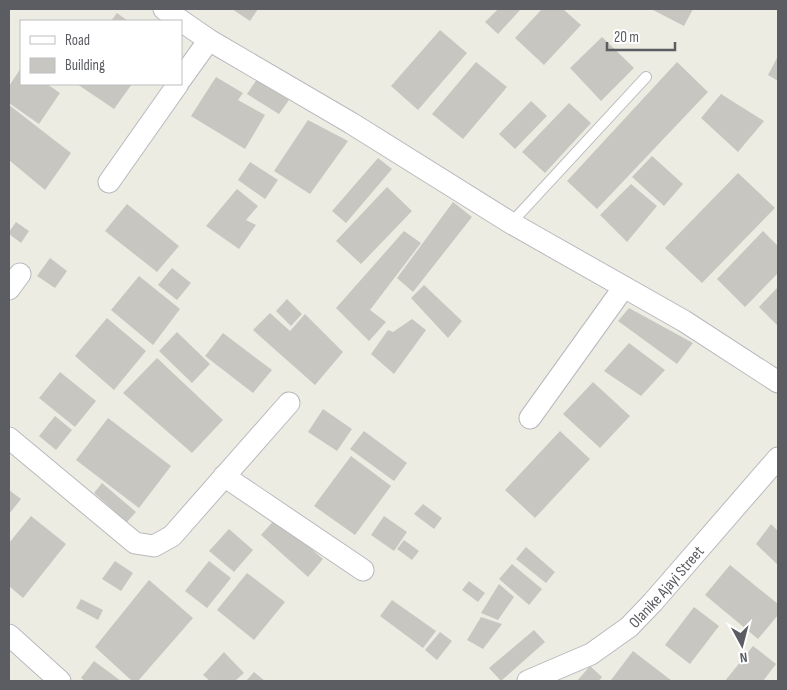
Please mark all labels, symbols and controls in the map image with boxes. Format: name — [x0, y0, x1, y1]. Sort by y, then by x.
legend — [20, 20, 182, 85]
scale bar — [607, 20, 674, 52]
text: 20 m — [614, 28, 639, 47]
text: Road — [65, 31, 90, 50]
text: Building — [65, 56, 105, 75]
street label: Olanike Ajayi Street — [625, 542, 709, 632]
north arrow — [717, 620, 767, 670]
text: N — [739, 649, 748, 666]

